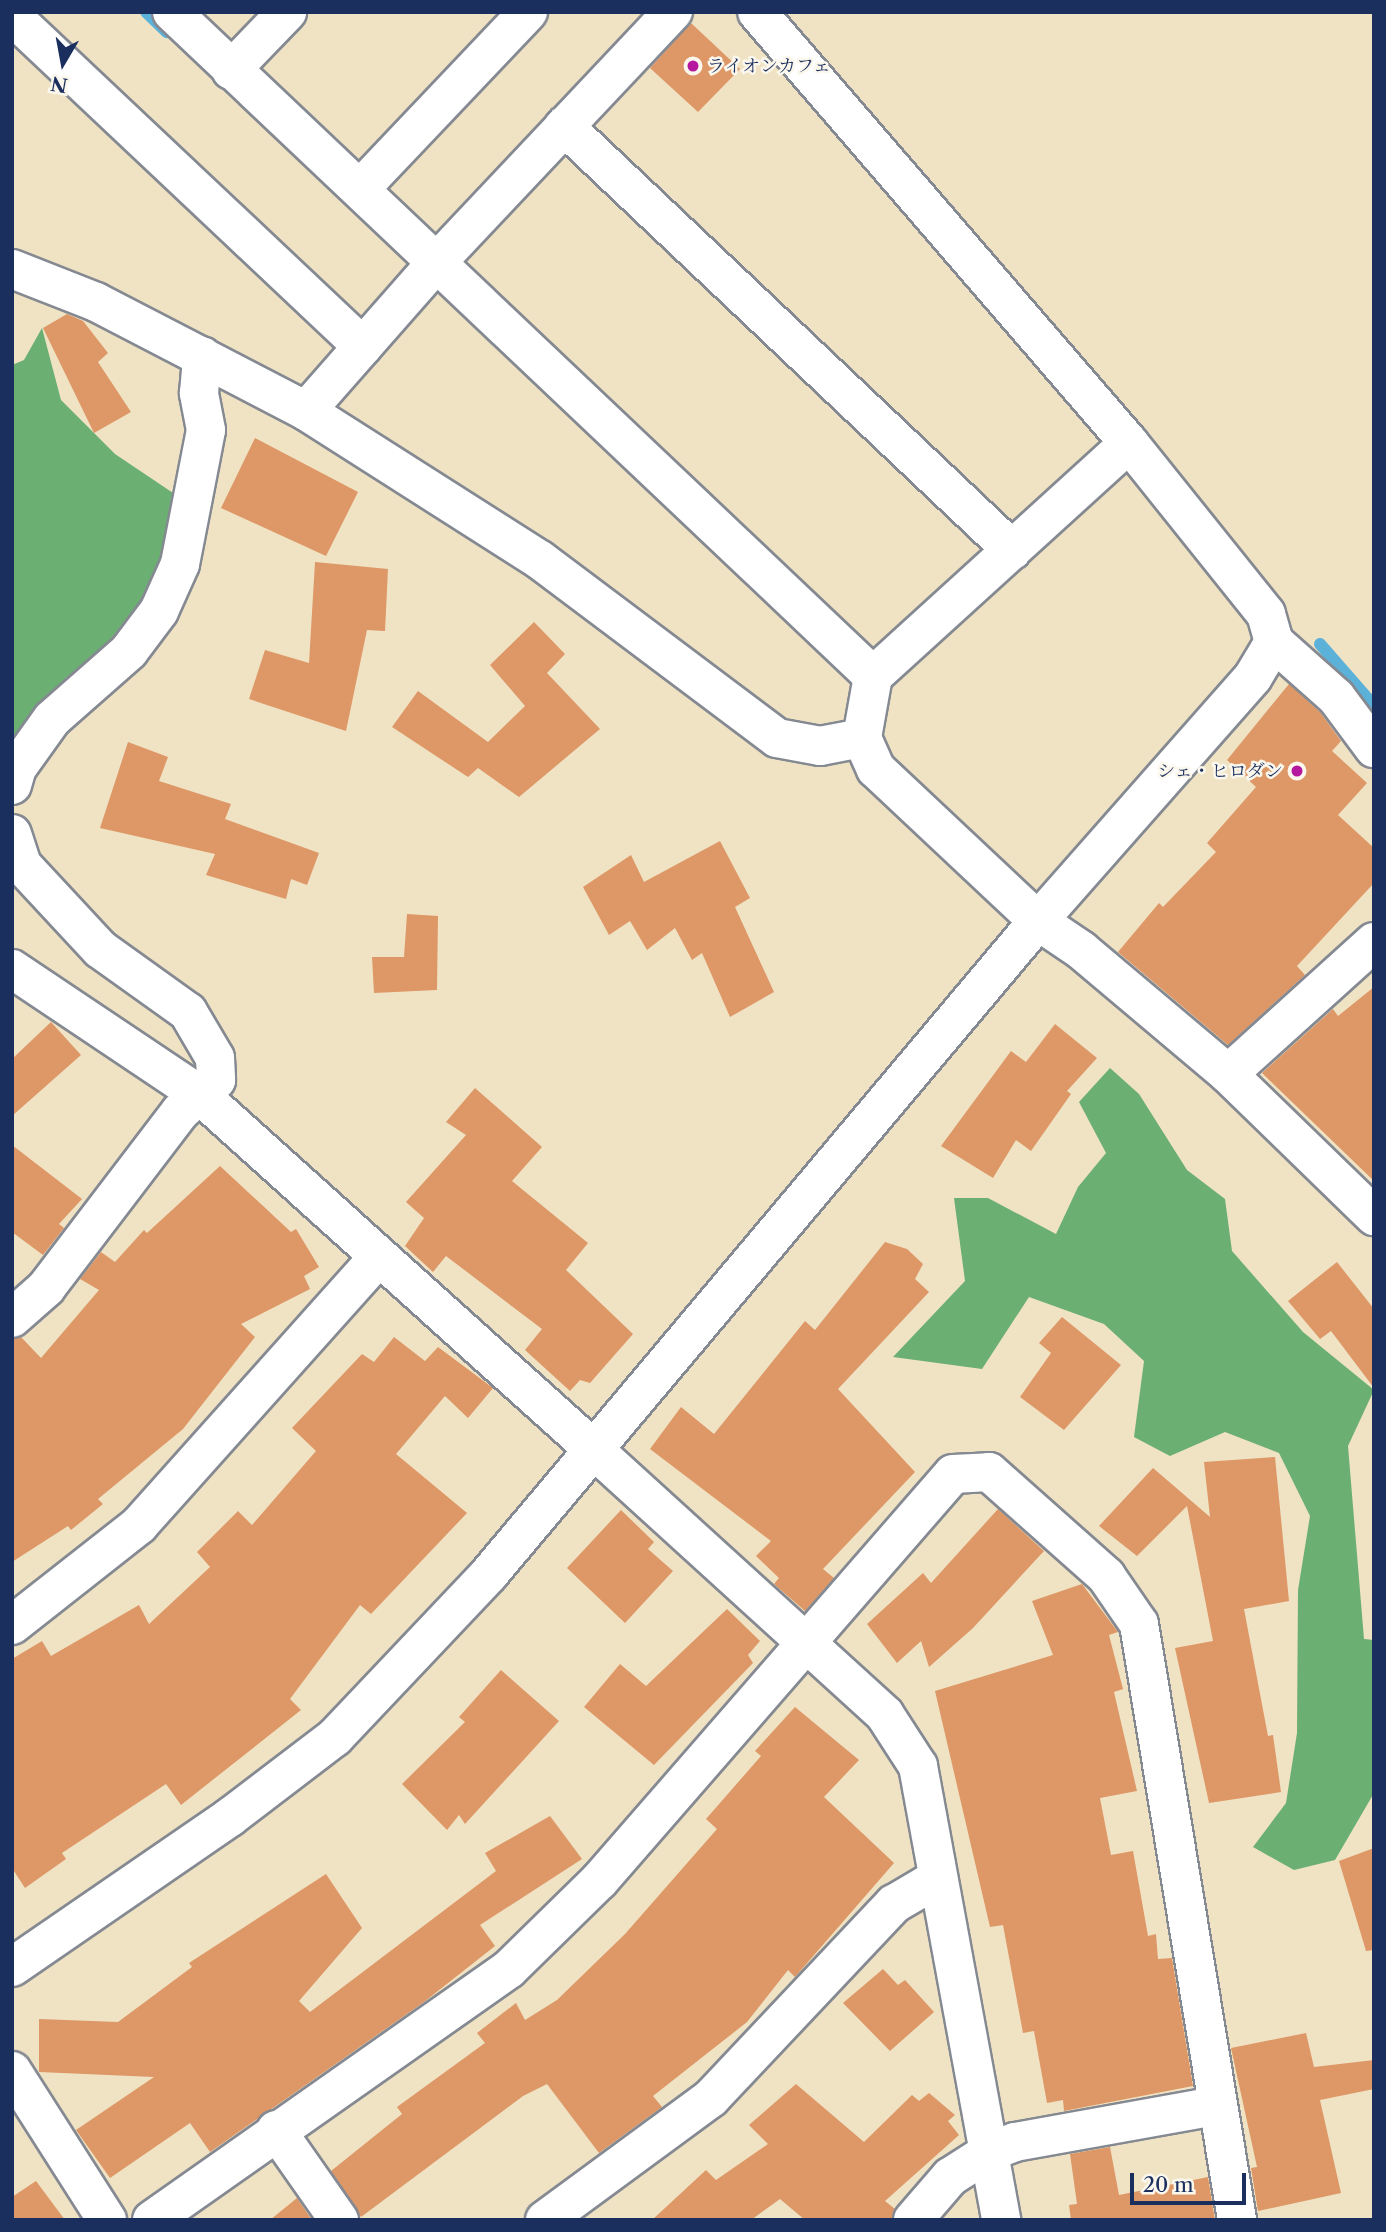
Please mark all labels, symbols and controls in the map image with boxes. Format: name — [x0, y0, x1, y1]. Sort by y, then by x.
north arrow — [28, 28, 98, 98]
place label: ライオンカフェ — [707, 55, 833, 77]
marker: ライオンカフェ — [685, 58, 701, 74]
text: N — [49, 71, 69, 97]
place label: シェ・ヒロダン — [1157, 760, 1283, 782]
marker: シェ・ヒロダン — [1289, 763, 1305, 779]
scale bar — [1134, 2158, 1250, 2202]
text: 20 m — [1143, 2172, 1194, 2197]

